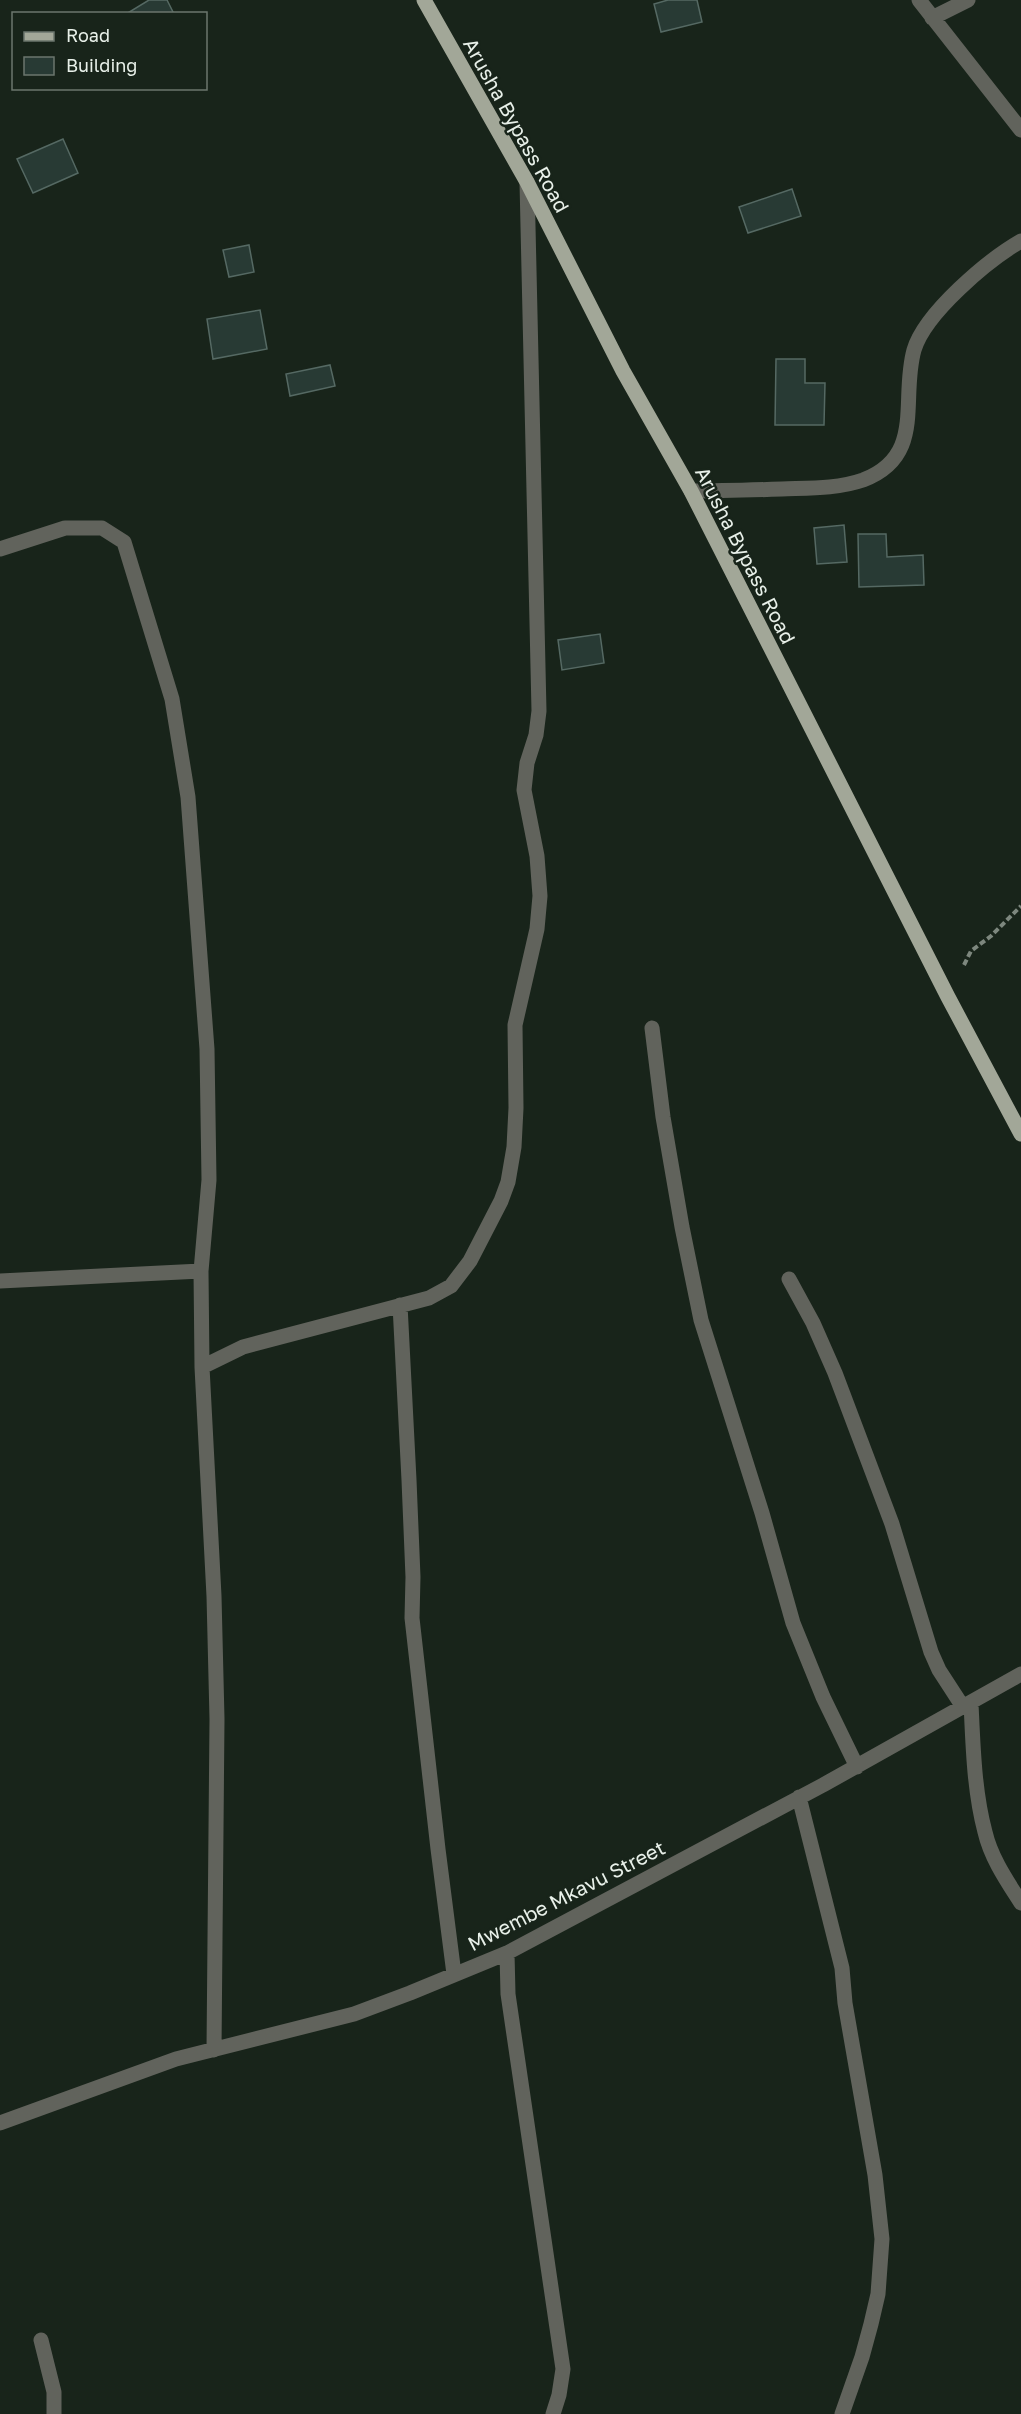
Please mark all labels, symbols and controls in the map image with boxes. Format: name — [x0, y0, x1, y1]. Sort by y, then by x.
legend — [12, 12, 207, 90]
text: Road — [66, 24, 110, 46]
street label: Arusha Bypass Road — [459, 34, 575, 216]
text: Building — [66, 54, 137, 76]
street label: Arusha Bypass Road — [691, 462, 801, 648]
street label: Mwembe Mkavu Street — [463, 1835, 669, 1955]

